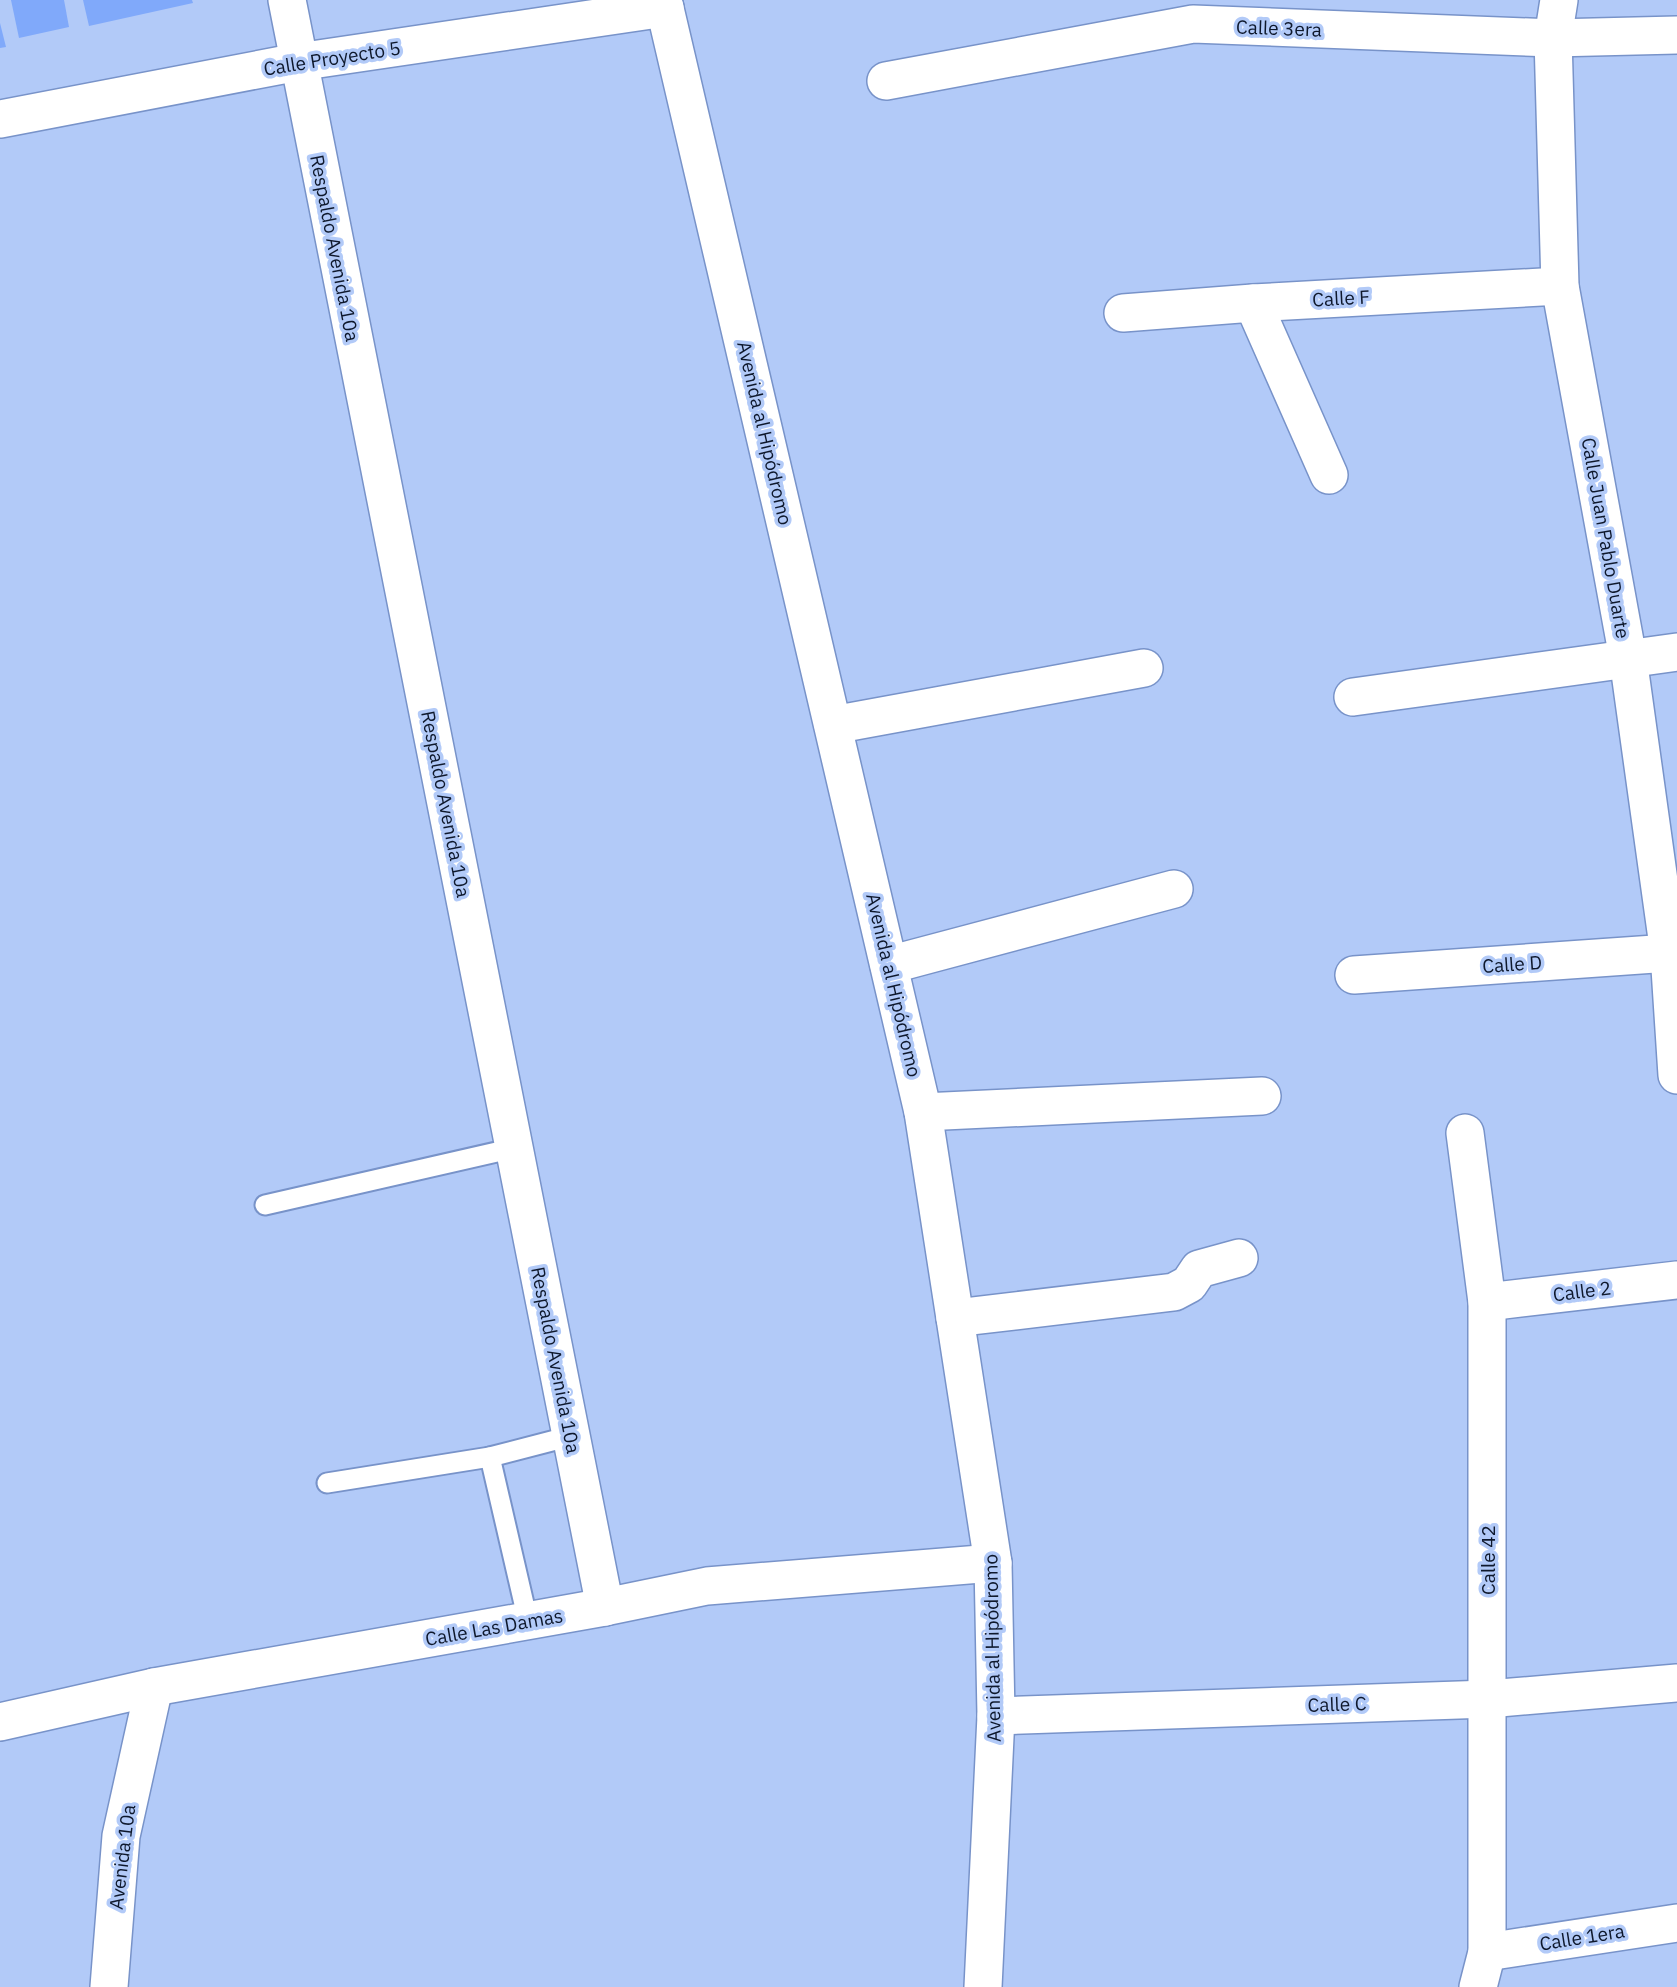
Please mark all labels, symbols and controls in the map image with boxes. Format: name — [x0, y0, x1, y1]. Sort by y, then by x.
street label: Calle 3era — [1236, 15, 1322, 41]
street label: Calle Proyecto 5 — [262, 35, 402, 81]
street label: Respaldo Avenida 10a — [305, 153, 365, 343]
street label: Calle F — [1312, 285, 1370, 311]
street label: Avenida al Hipódromo — [732, 339, 798, 527]
street label: Calle Juan Pablo Duarte — [1577, 436, 1635, 640]
street label: Respaldo Avenida 10a — [416, 709, 476, 899]
street label: Avenida al Hipódromo — [861, 891, 927, 1079]
street label: Calle D — [1481, 950, 1543, 978]
street label: Respaldo Avenida 10a — [526, 1265, 586, 1455]
street label: Calle 2 — [1551, 1276, 1613, 1306]
street label: Calle 42 — [1476, 1525, 1500, 1595]
street label: Avenida al Hipódromo — [978, 1554, 1006, 1742]
street label: Calle Las Damas — [423, 1603, 565, 1651]
street label: Calle C — [1307, 1691, 1367, 1717]
street label: Avenida 10a — [104, 1803, 140, 1911]
street label: Calle 1era — [1538, 1918, 1626, 1956]

